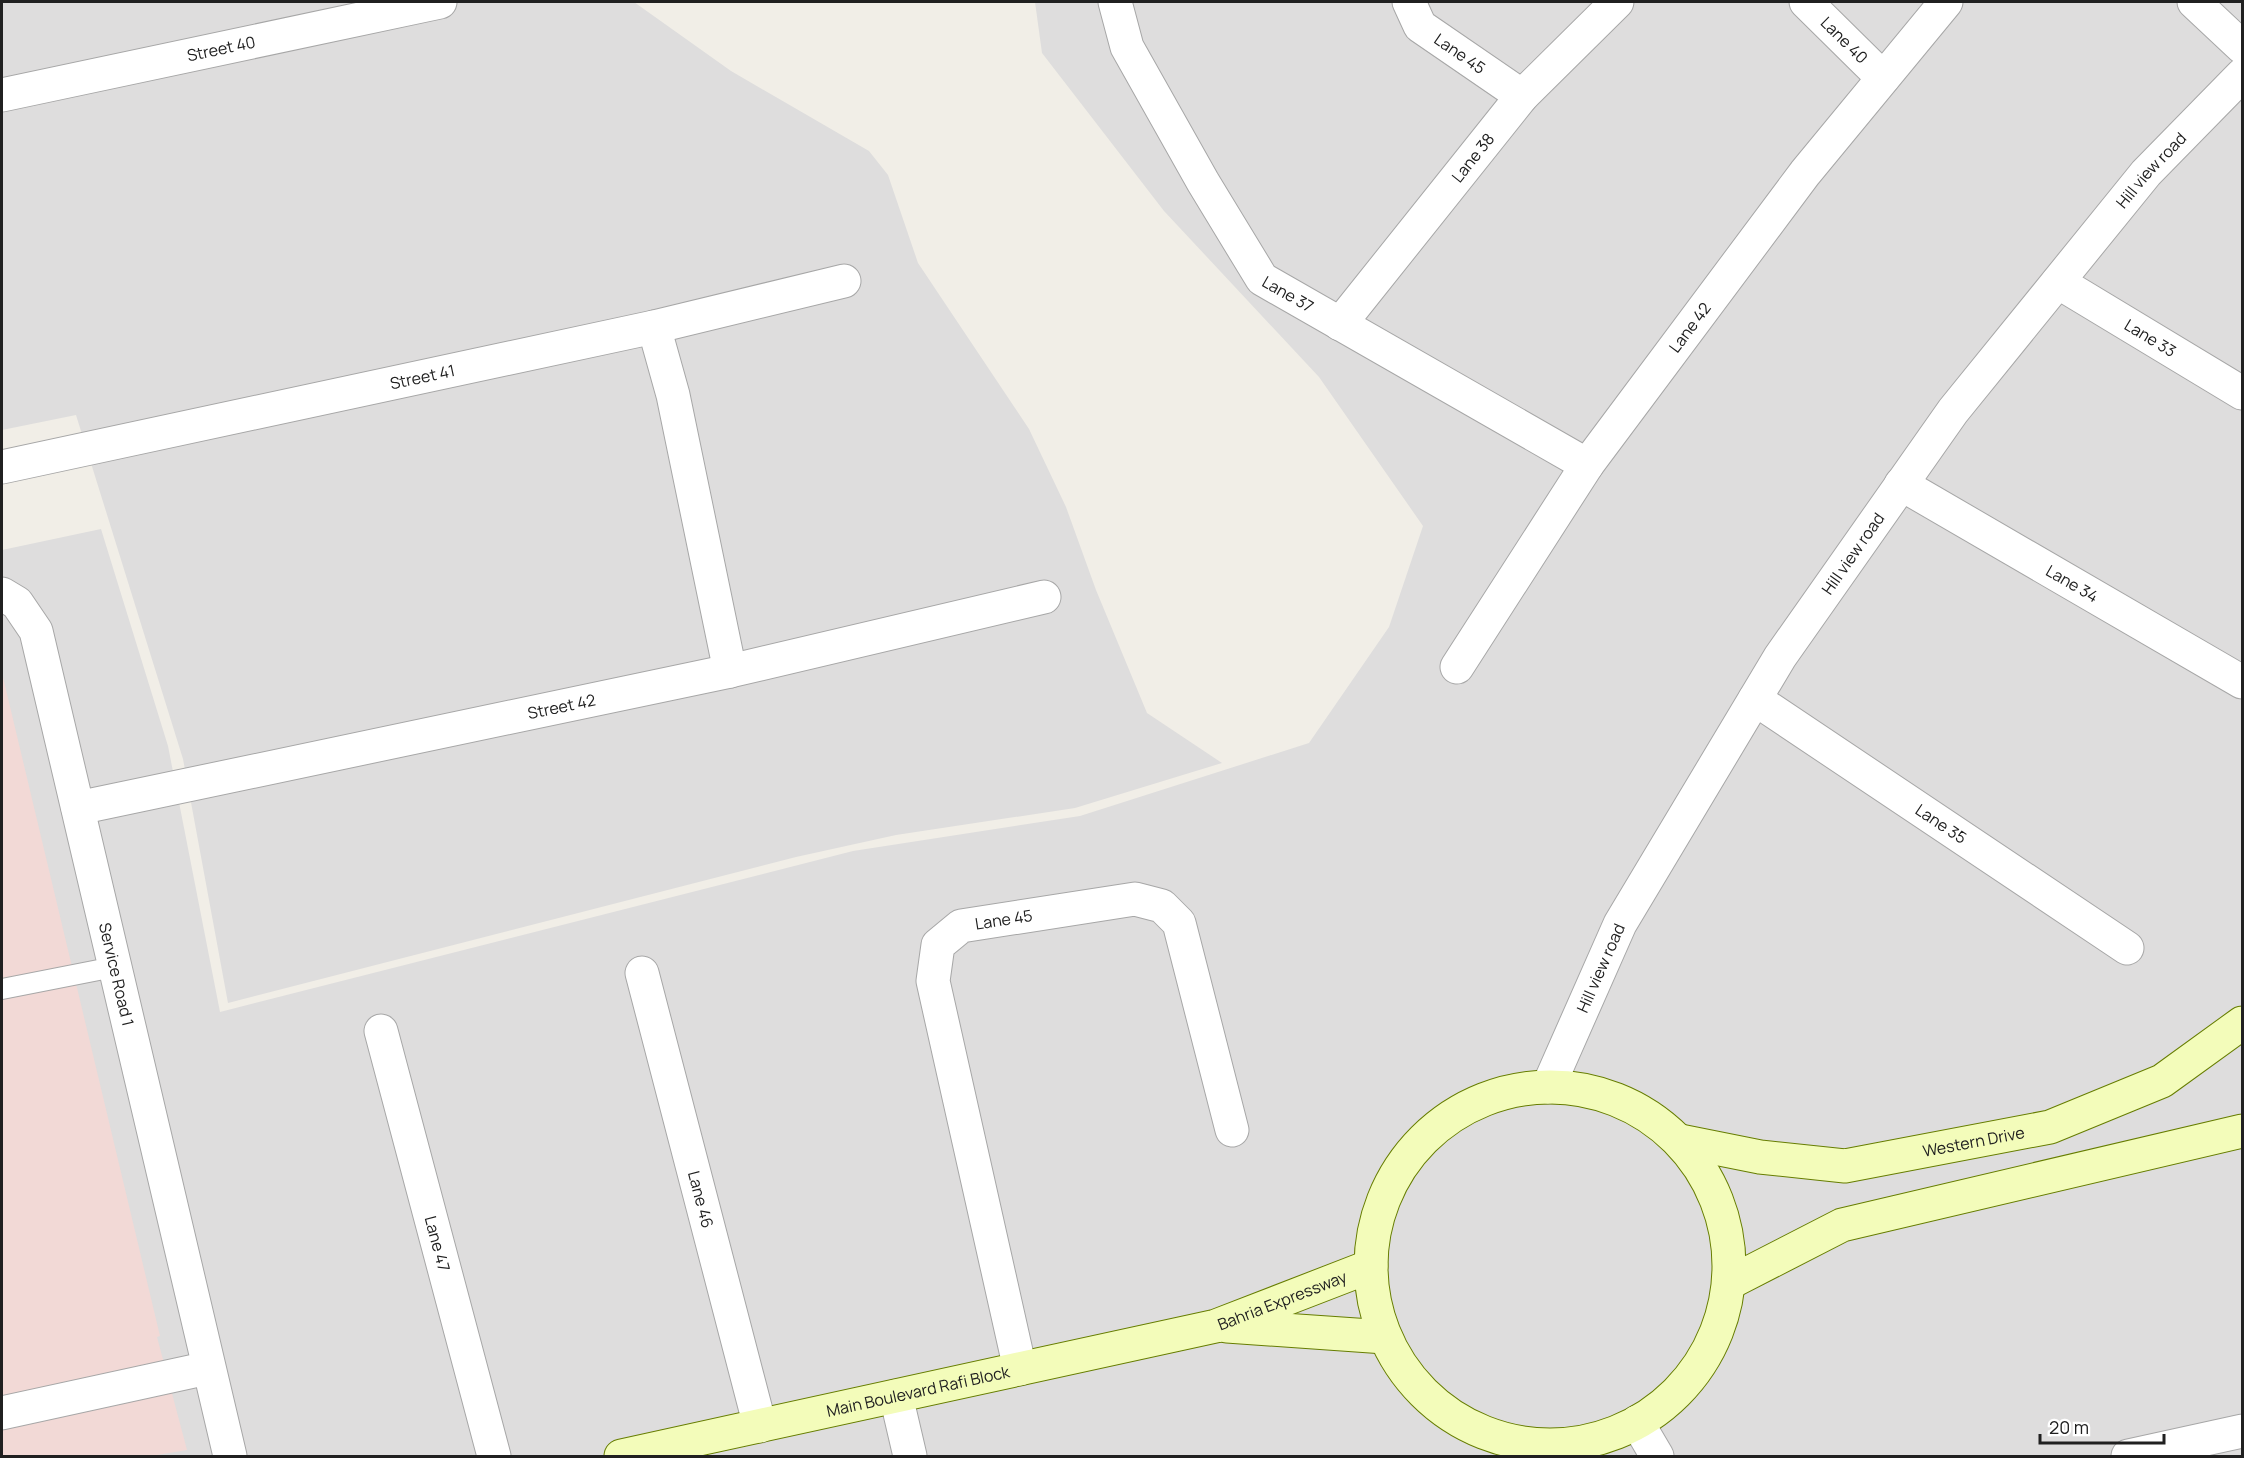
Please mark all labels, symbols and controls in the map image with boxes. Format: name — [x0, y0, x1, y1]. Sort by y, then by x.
street label: Lane 40 — [1816, 12, 1873, 68]
street label: Lane 45 — [1430, 28, 1490, 79]
street label: Street 40 — [185, 31, 257, 66]
street label: Hill view road — [2111, 127, 2191, 213]
street label: Lane 38 — [1446, 128, 1499, 187]
street label: Lane 37 — [1258, 270, 1318, 317]
street label: Lane 42 — [1664, 298, 1716, 357]
street label: Lane 33 — [2120, 314, 2180, 362]
street label: Street 41 — [388, 359, 457, 394]
street label: Hill view road — [1816, 508, 1889, 599]
street label: Lane 34 — [2042, 560, 2103, 607]
street label: Street 42 — [526, 689, 597, 724]
street label: Lane 35 — [1911, 799, 1971, 849]
street label: Lane 45 — [973, 904, 1034, 935]
street label: Service Road 1 — [94, 920, 140, 1028]
street label: Hill view road — [1571, 920, 1630, 1016]
street label: Western Drive — [1921, 1121, 2026, 1162]
street label: Lane 46 — [683, 1168, 719, 1230]
street label: Lane 47 — [420, 1213, 455, 1274]
street label: Bahria Expressway — [1214, 1265, 1351, 1335]
street label: Main Boulevard Rafi Block — [824, 1360, 1013, 1422]
scale bar — [2040, 1407, 2164, 1445]
text: 20 m — [2049, 1415, 2089, 1439]

